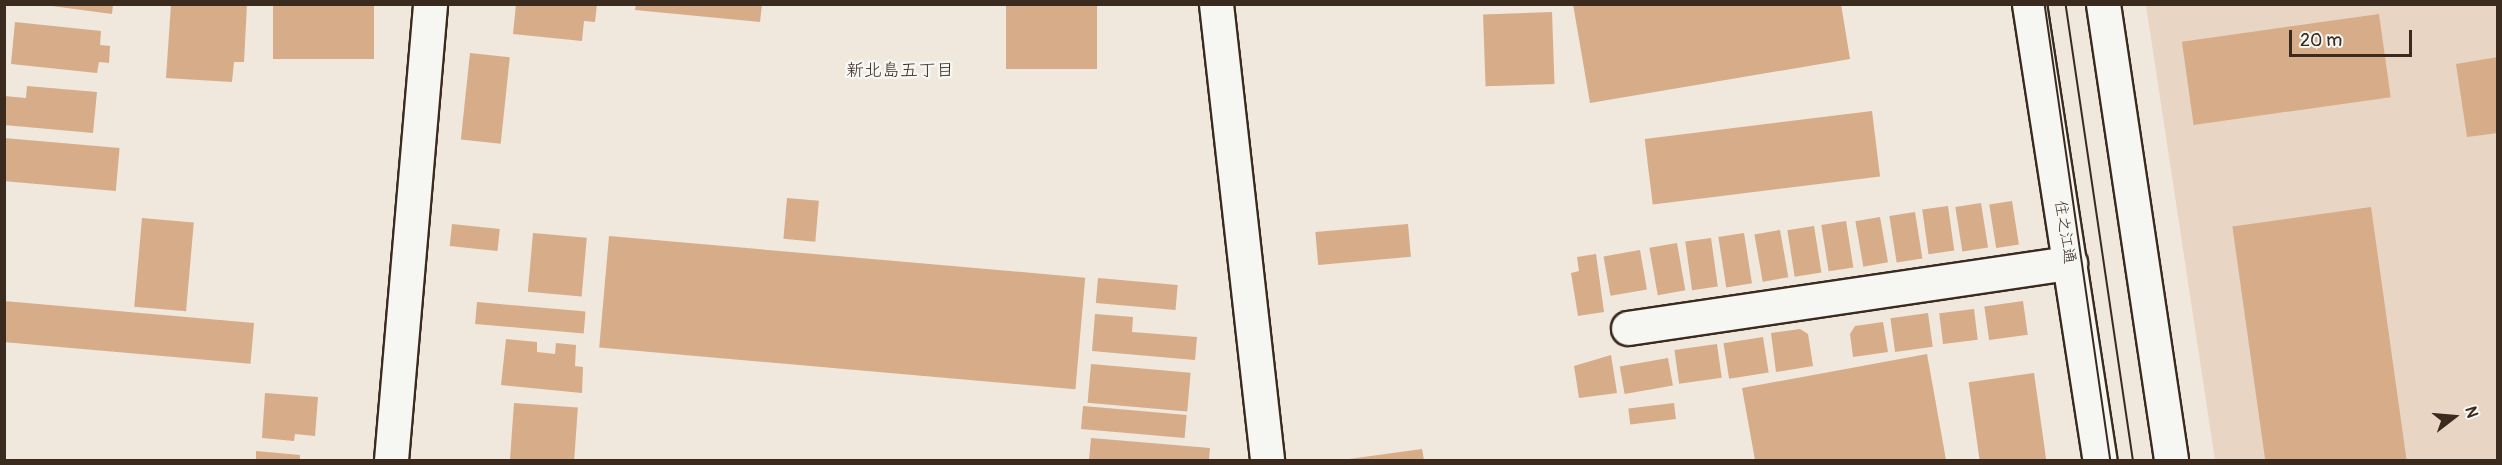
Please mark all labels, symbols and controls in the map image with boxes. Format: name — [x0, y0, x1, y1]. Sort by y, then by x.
scale bar — [2292, 18, 2415, 56]
text: 20 m — [2300, 29, 2342, 52]
district label: 新北島五丁目 — [846, 60, 954, 82]
street label: 住之江通 — [2051, 199, 2079, 265]
north arrow — [2424, 387, 2484, 447]
text: N — [2460, 404, 2482, 420]

